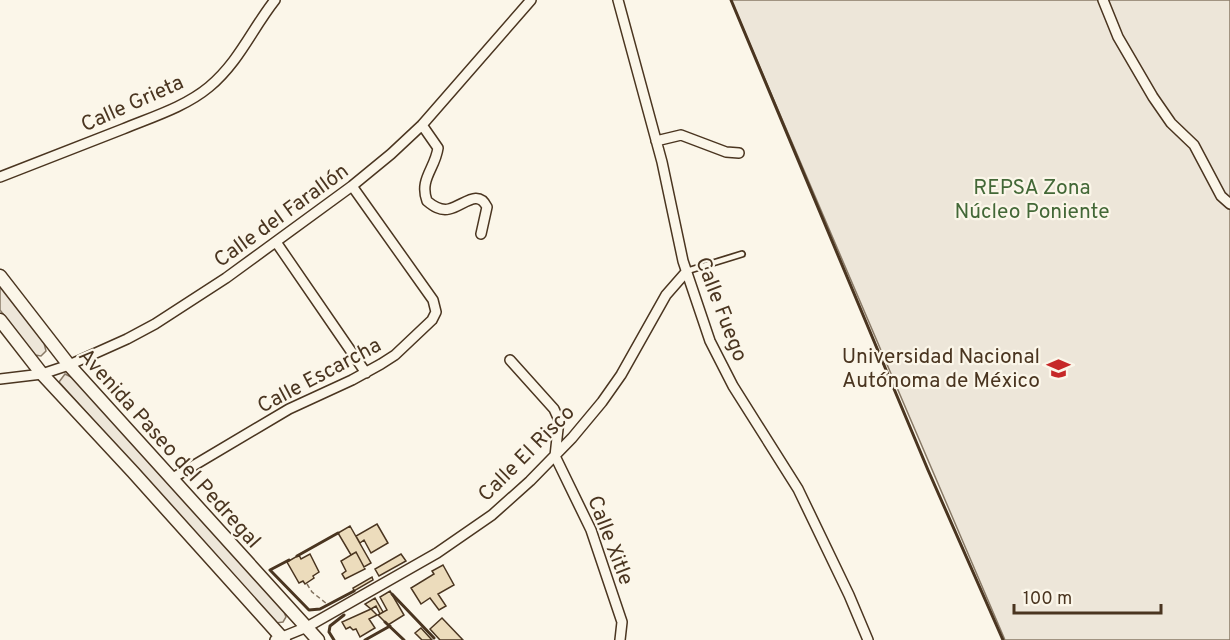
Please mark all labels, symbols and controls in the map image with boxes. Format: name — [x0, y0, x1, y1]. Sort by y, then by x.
street label: Calle Grieta — [77, 70, 188, 139]
street label: Calle del Farallón — [209, 158, 355, 274]
park label: REPSA Zona Núcleo Poniente — [954, 175, 1110, 226]
street label: Calle Fuego — [688, 253, 753, 366]
street label: Calle Escarcha — [253, 332, 386, 420]
street label: Avenida Paseo del Pedregal — [72, 343, 266, 555]
place label: Universidad Nacional Autónoma de México — [842, 344, 1040, 395]
school or university icon: Universidad Nacional Autónoma de México — [1045, 355, 1071, 381]
street label: Calle El Risco — [473, 400, 581, 508]
street label: Calle Xitle — [580, 492, 639, 589]
scale bar — [1014, 577, 1161, 615]
text: 100 m — [1023, 588, 1072, 611]

